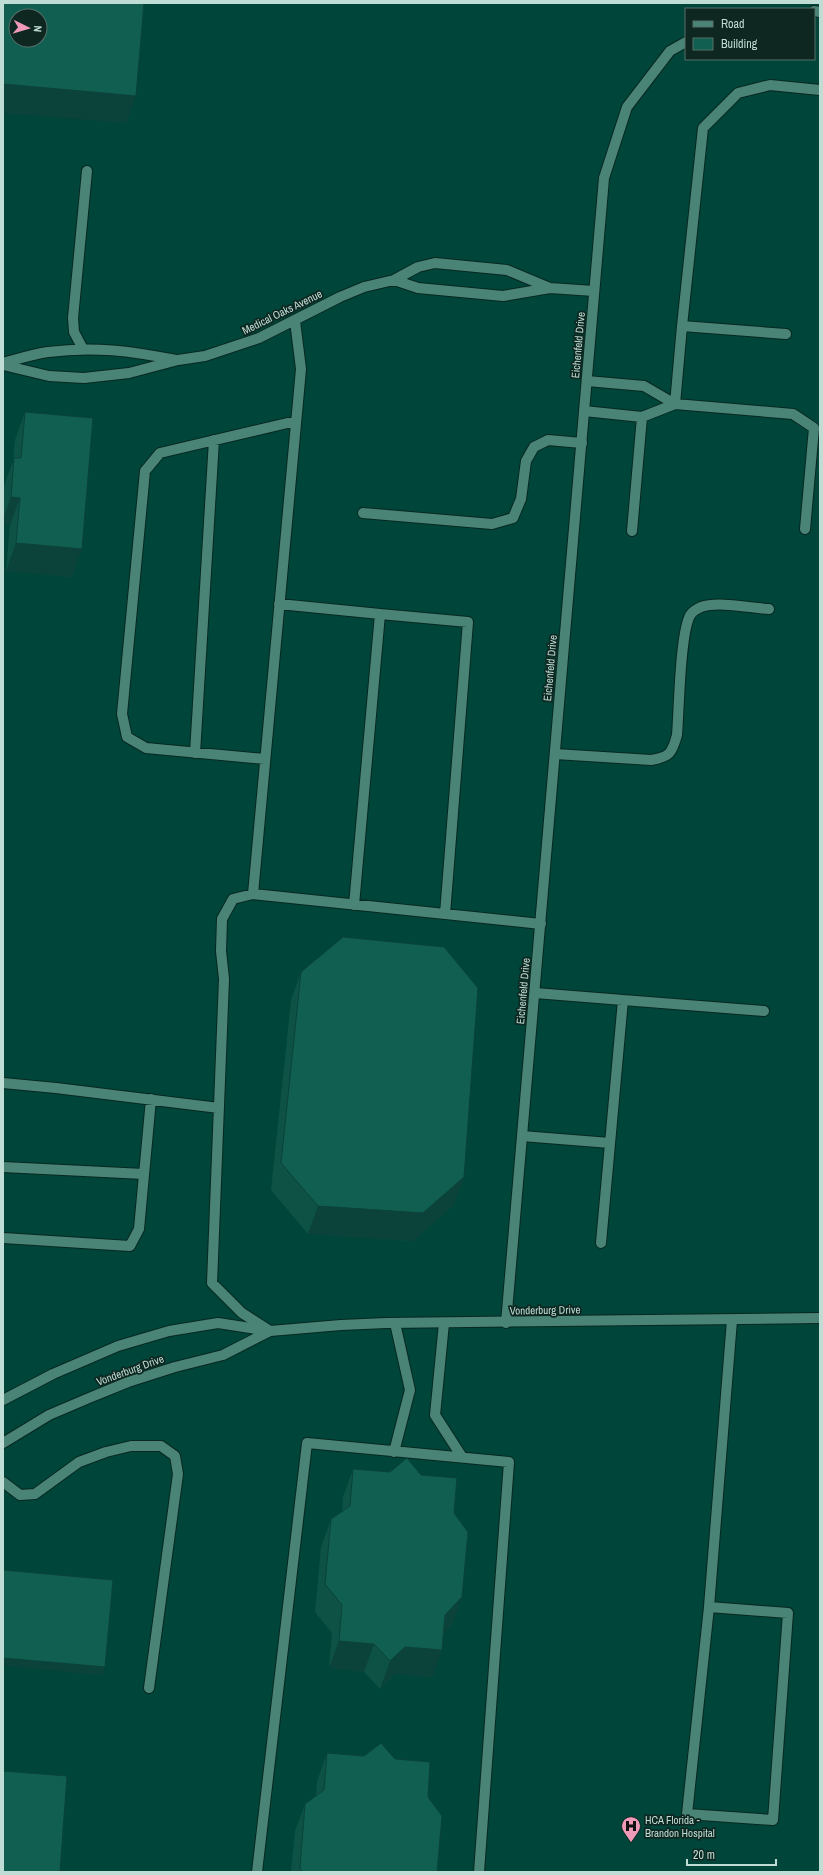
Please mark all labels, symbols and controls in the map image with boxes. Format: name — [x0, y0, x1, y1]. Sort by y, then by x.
north arrow — [8, 8, 48, 48]
legend — [685, 8, 815, 60]
text: Road — [721, 16, 745, 32]
text: N — [31, 25, 45, 33]
text: Building — [721, 36, 758, 52]
street label: Medical Oaks Avenue — [240, 287, 324, 337]
street label: Eichenfeld Drive — [568, 311, 588, 379]
street label: Eichenfeld Drive — [540, 634, 560, 702]
street label: Eichenfeld Drive — [513, 957, 533, 1025]
street label: Vonderburg Drive — [510, 1302, 580, 1318]
street label: Vonderburg Drive — [94, 1351, 166, 1389]
place label: HCA Florida - Brandon Hospital — [645, 1813, 715, 1840]
hospital icon: HCA Florida - Brandon Hospital — [620, 1815, 642, 1843]
scale bar — [687, 1841, 776, 1867]
text: 20 m — [693, 1847, 715, 1863]

